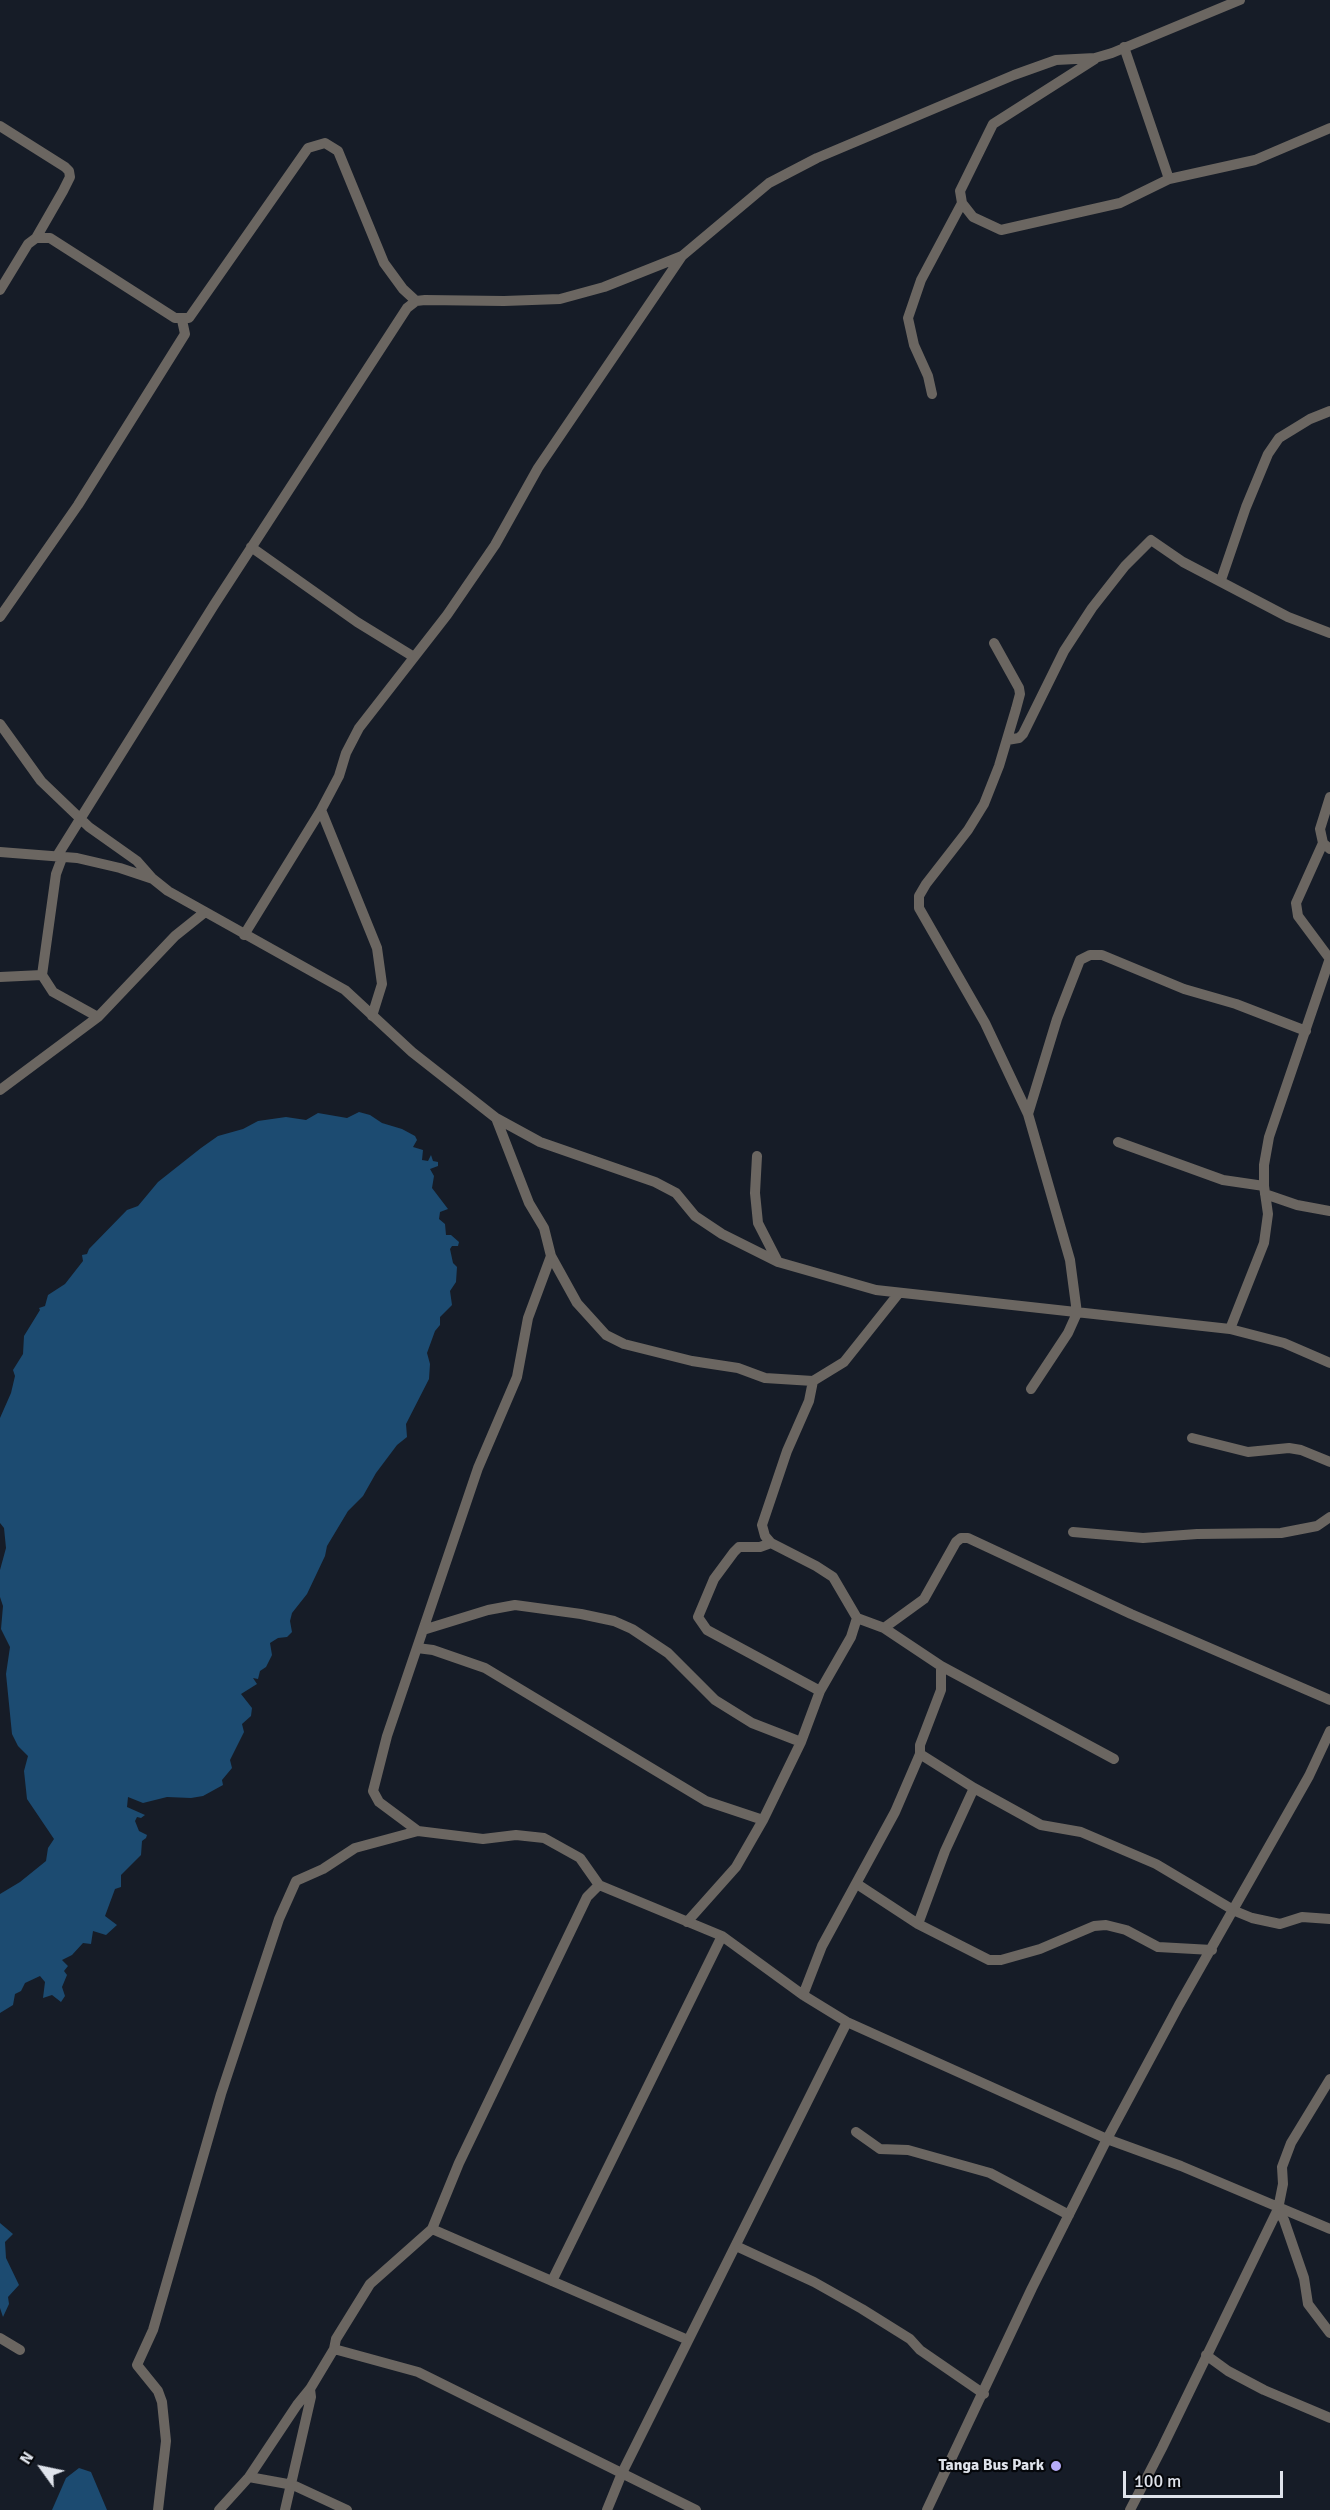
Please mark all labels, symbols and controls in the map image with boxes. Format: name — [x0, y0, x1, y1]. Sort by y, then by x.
north arrow — [12, 2438, 72, 2498]
text: N — [15, 2448, 38, 2468]
place label: Tanga Bus Park — [938, 2456, 1044, 2476]
marker: Tanga Bus Park — [1049, 2459, 1063, 2473]
scale bar — [1126, 2459, 1286, 2497]
text: 100 m — [1134, 2470, 1181, 2492]

